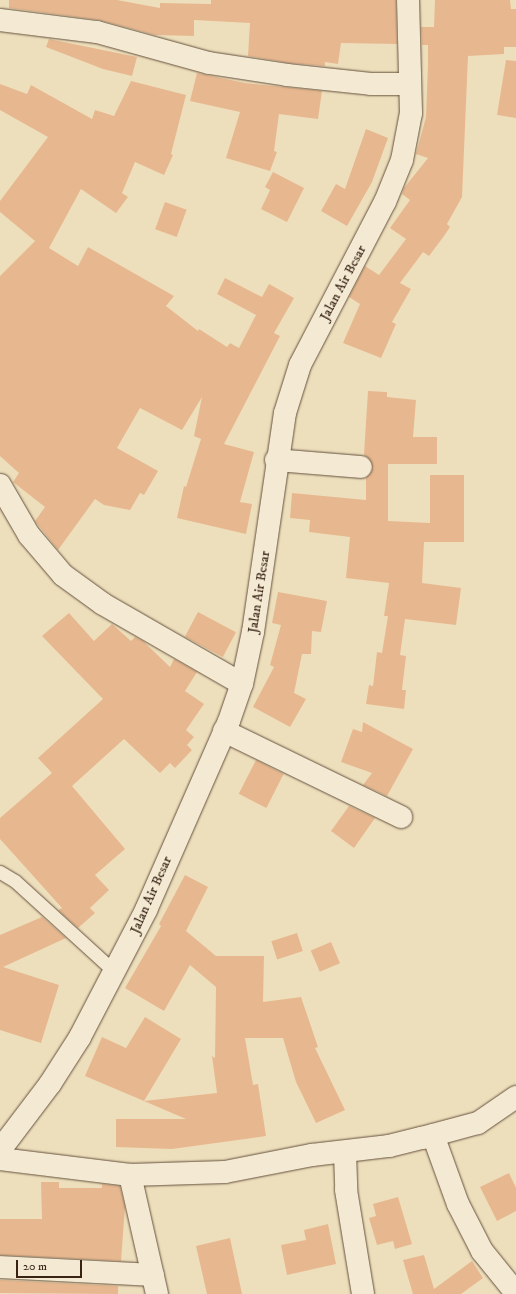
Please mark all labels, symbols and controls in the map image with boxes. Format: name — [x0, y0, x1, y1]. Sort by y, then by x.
street label: Jalan Air Besar — [316, 242, 370, 324]
street label: Jalan Air Besar — [244, 550, 274, 634]
street label: Jalan Air Besar — [126, 854, 176, 936]
scale bar — [18, 1252, 84, 1278]
text: 20 m — [23, 1259, 47, 1274]

